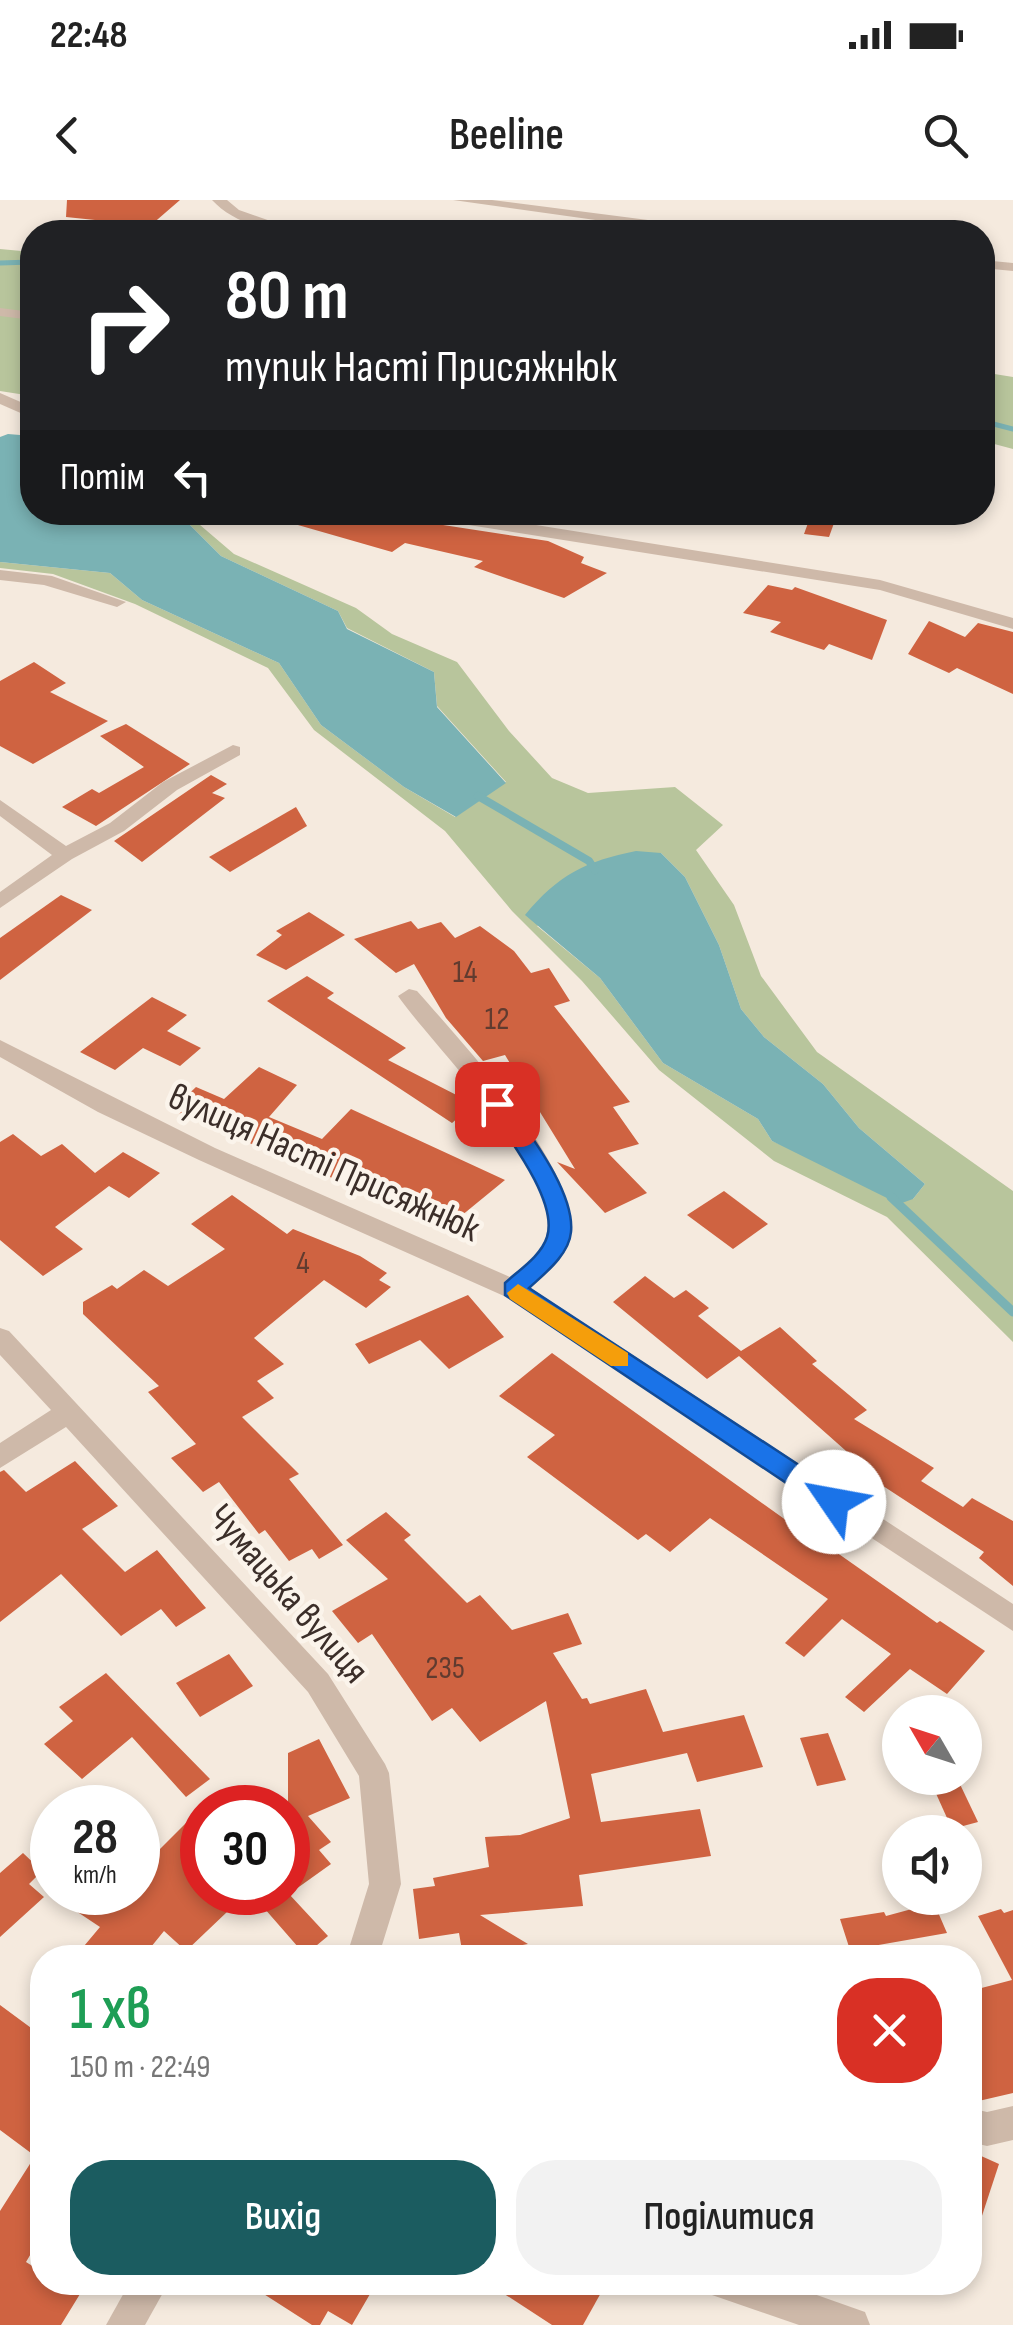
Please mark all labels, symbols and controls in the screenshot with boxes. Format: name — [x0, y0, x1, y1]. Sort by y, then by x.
text: 22:48 — [50, 13, 127, 58]
icon: back — [40, 108, 95, 163]
text: Beeline — [449, 108, 564, 163]
icon: search — [918, 108, 973, 163]
text: 80 m — [225, 255, 349, 339]
icon: right — [60, 260, 190, 390]
text: тупик Насті Присяжнюк — [225, 340, 617, 395]
icon: left — [165, 450, 220, 505]
text: Потім — [60, 455, 145, 500]
house number: 14 — [453, 953, 477, 992]
house number: 12 — [485, 1000, 509, 1039]
pin — [455, 1062, 540, 1147]
street label: вулиця Насті Присяжнюк — [161, 1074, 487, 1252]
icon: arrive — [470, 1077, 525, 1132]
house number: 4 — [296, 1244, 310, 1283]
position arrow — [782, 1450, 886, 1554]
street label: Чумацька вулиця — [198, 1495, 378, 1693]
house number: 235 — [425, 1649, 465, 1688]
north arrow — [882, 1695, 982, 1795]
map controls — [882, 1695, 982, 1915]
speed limit sign: 30 — [180, 1785, 310, 1915]
text: 28 — [72, 1808, 118, 1868]
button: sound — [882, 1815, 982, 1915]
text: km/h — [73, 1860, 117, 1891]
text: 1 хв — [70, 1974, 151, 2046]
button: close — [837, 1978, 942, 2083]
text: 150 m · 22:49 — [70, 2048, 211, 2087]
button: Вихід — [70, 2160, 496, 2275]
button: Поділитися — [516, 2160, 942, 2275]

